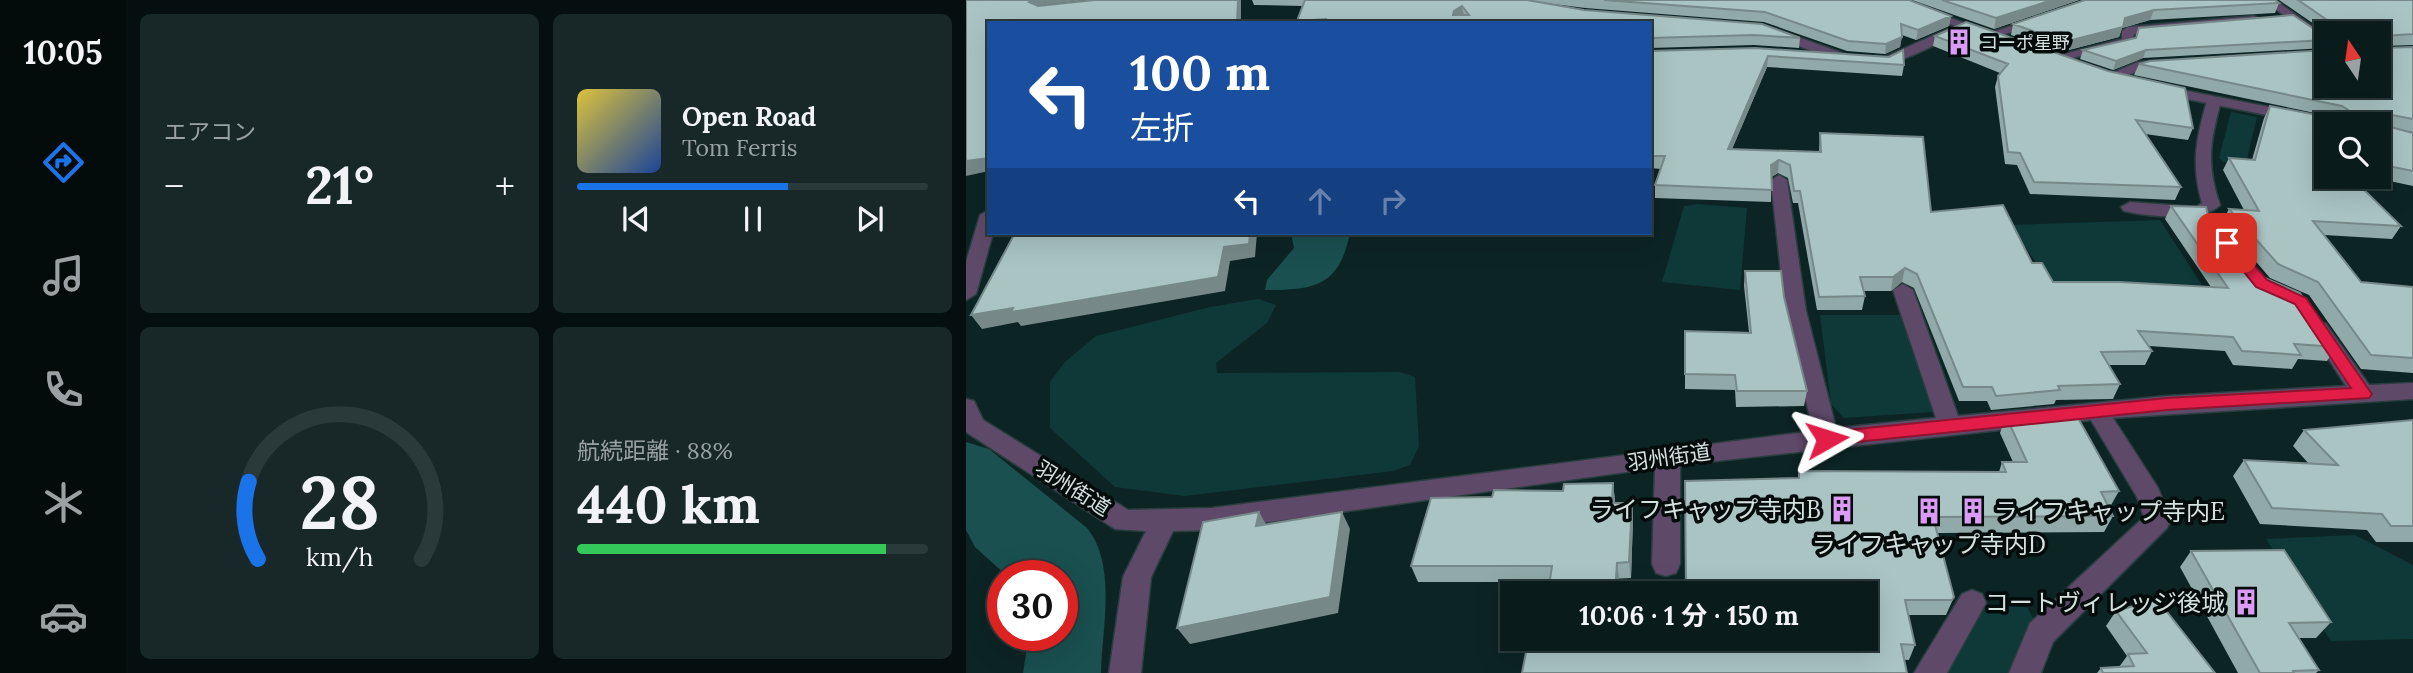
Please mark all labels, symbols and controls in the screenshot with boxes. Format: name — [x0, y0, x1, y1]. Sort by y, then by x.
north arrow — [2314, 21, 2390, 98]
map controls — [2314, 21, 2391, 189]
building icon: コーポ星野 — [1944, 27, 1974, 57]
place label: コーポ星野 — [1980, 31, 2070, 54]
text: 10:05 — [24, 32, 102, 73]
text: 100 m — [1130, 41, 1270, 103]
icon: left — [1015, 49, 1106, 140]
text: Open Road — [682, 100, 816, 133]
text: 左折 — [1130, 107, 1194, 148]
button: search — [2314, 112, 2391, 189]
text: エアコン — [164, 117, 256, 146]
text: Tom Ferris — [682, 133, 797, 162]
icon: directions — [39, 138, 88, 187]
text: 21° — [305, 152, 374, 218]
text: − — [164, 162, 184, 210]
text: + — [495, 162, 515, 210]
icon: left — [1228, 182, 1266, 220]
icon: ahead — [1301, 182, 1339, 220]
icon: right — [1374, 182, 1412, 220]
icon: previous — [617, 200, 655, 238]
icon: pause — [734, 200, 772, 238]
icon: next — [851, 200, 889, 238]
pin — [2197, 213, 2257, 273]
icon: arrive — [2208, 224, 2246, 262]
icon: music — [39, 251, 88, 300]
icon: phone — [39, 365, 88, 414]
position arrow — [1790, 402, 1864, 476]
text: 航続距離 · 88% — [577, 436, 733, 465]
street label: 羽州街道 — [1626, 438, 1712, 476]
street label: 羽州街道 — [1030, 454, 1116, 522]
text: 28 — [299, 456, 380, 549]
text: 440 km — [577, 471, 760, 537]
icon: climate — [39, 478, 88, 527]
place label: ライフキャップ寺内B — [1590, 494, 1821, 525]
building icon: ライフキャップ寺内B — [1827, 494, 1857, 524]
building icon: ライフキャップ寺内D — [1914, 496, 1944, 526]
building icon: ライフキャップ寺内E — [1958, 496, 1988, 526]
place label: ライフキャップ寺内E — [1994, 496, 2225, 527]
place label: ライフキャップ寺内D — [1812, 529, 2046, 560]
text: km/h — [306, 541, 373, 573]
speed limit sign: 30 — [987, 560, 1078, 651]
place label: コートヴィレッジ後城 — [1985, 587, 2225, 618]
building icon: コートヴィレッジ後城 — [2231, 587, 2261, 617]
icon: car — [39, 592, 88, 641]
text: 10:06 · 1 分 · 150 m — [1579, 599, 1799, 632]

